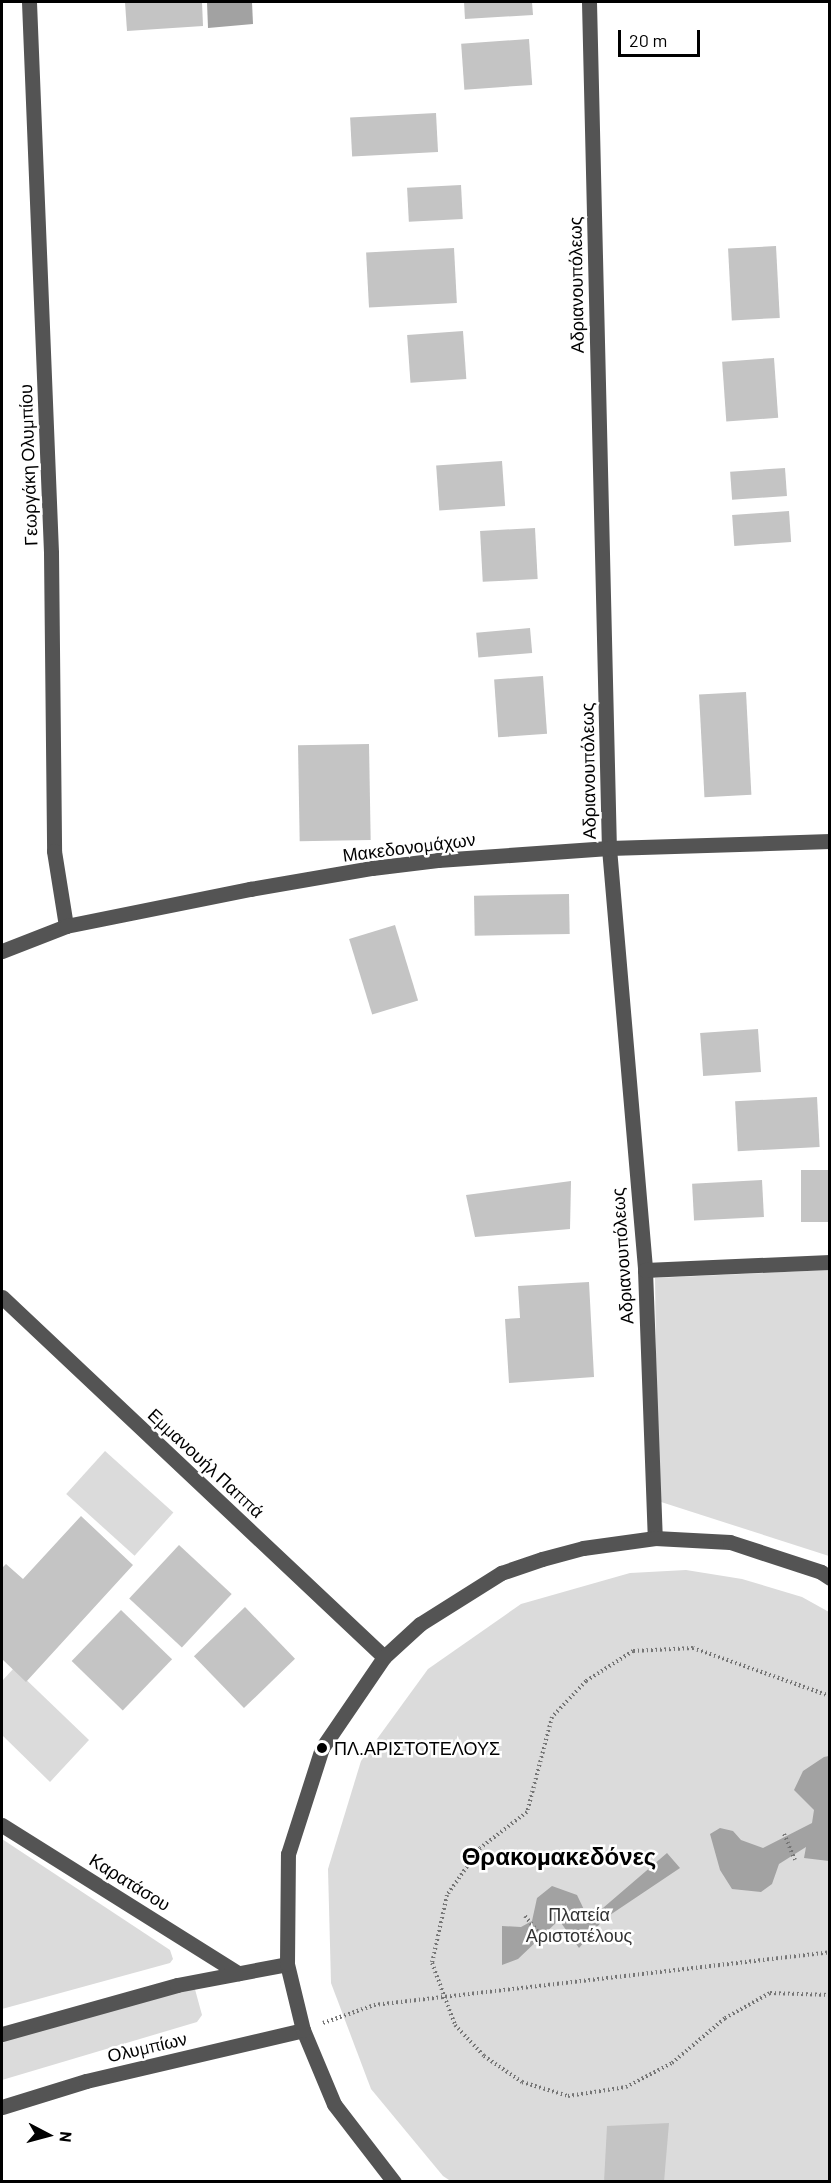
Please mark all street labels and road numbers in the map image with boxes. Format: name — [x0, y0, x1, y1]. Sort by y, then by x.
street label: Αδριανουπόλεως — [564, 217, 588, 353]
street label: Γεωργάκη Ολυμπίου — [14, 384, 42, 546]
street label: Αδριανουπόλεως — [576, 703, 600, 839]
street label: Μακεδονομάχων — [341, 828, 477, 866]
street label: Αδριανουπόλεως — [606, 1187, 638, 1325]
street label: Εμμανουήλ Παππά — [144, 1404, 268, 1522]
street label: Καρατάσου — [86, 1849, 174, 1915]
street label: Ολυμπίων — [105, 2027, 189, 2067]

